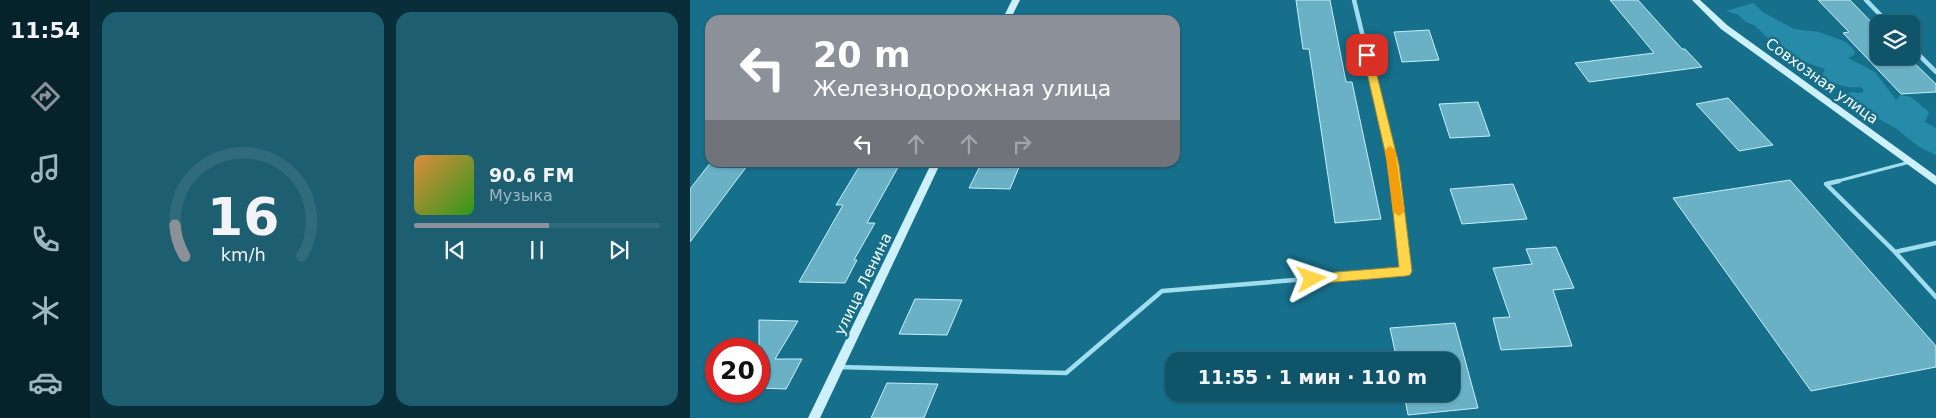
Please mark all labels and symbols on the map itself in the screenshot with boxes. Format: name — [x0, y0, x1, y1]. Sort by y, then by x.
pin — [1346, 34, 1388, 76]
street label: Совхозная улица — [1762, 34, 1882, 128]
street label: улица Ленина — [830, 230, 896, 338]
position arrow — [1285, 252, 1337, 304]
speed limit sign: 20 — [705, 338, 770, 403]

